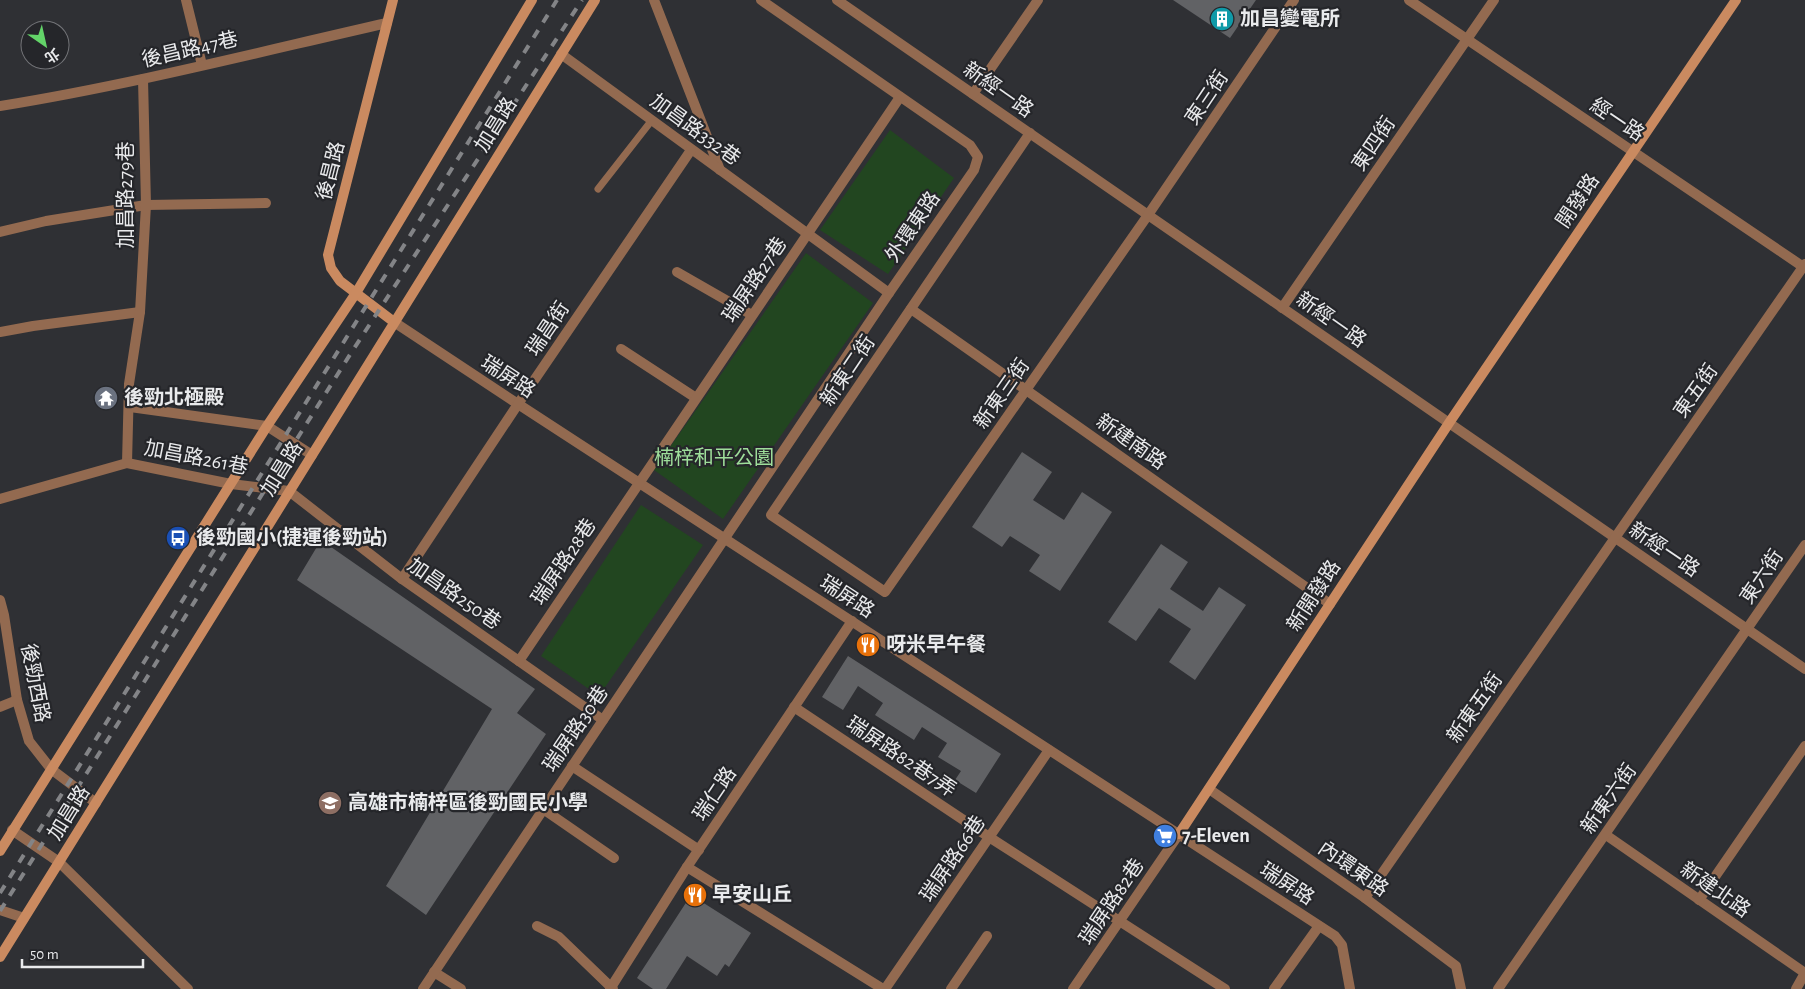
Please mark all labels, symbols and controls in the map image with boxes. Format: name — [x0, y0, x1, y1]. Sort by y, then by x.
building icon: 加昌變電所 — [1209, 6, 1235, 32]
place label: 加昌變電所 — [1240, 7, 1340, 29]
north arrow — [20, 20, 70, 70]
street label: 後昌路47巷 — [140, 27, 240, 71]
text: 北 — [42, 45, 62, 65]
street label: 新經一路 — [959, 57, 1038, 121]
street label: 東三街 — [1181, 67, 1232, 128]
street label: 加昌路332巷 — [646, 90, 744, 169]
street label: 加昌路 — [471, 94, 520, 156]
street label: 經一路 — [1587, 94, 1648, 145]
street label: 東四街 — [1348, 113, 1399, 174]
street label: 後昌路 — [312, 139, 348, 203]
street label: 加昌路279巷 — [115, 142, 136, 248]
street label: 開發路 — [1552, 170, 1603, 231]
street label: 外環東路 — [882, 188, 944, 266]
street label: 瑞屏路27巷 — [719, 233, 791, 326]
street label: 新經一路 — [1292, 287, 1371, 351]
street label: 瑞昌街 — [522, 298, 573, 359]
street label: 新東二街 — [816, 331, 879, 410]
street label: 瑞屏路 — [477, 351, 539, 402]
street label: 新東三街 — [969, 354, 1033, 433]
street label: 東五街 — [1670, 360, 1721, 421]
temple icon: 後勁北極殿 — [93, 385, 119, 411]
place label: 後勁北極殿 — [124, 387, 224, 408]
street label: 新建南路 — [1092, 409, 1171, 473]
street label: 加昌路261巷 — [142, 437, 250, 478]
street label: 加昌路 — [257, 438, 306, 500]
park label: 楠梓和平公園 — [654, 447, 774, 468]
street label: 瑞屏路28巷 — [527, 515, 600, 608]
street label: 新經一路 — [1625, 518, 1704, 581]
bus stop icon: 後勁國小(捷運後勁站) — [165, 525, 191, 551]
place label: 後勁國小(捷運後勁站) — [196, 526, 388, 548]
street label: 東六街 — [1736, 546, 1787, 607]
street label: 加昌路250巷 — [404, 554, 505, 633]
street label: 新開發路 — [1282, 556, 1344, 635]
street label: 瑞屏路 — [816, 571, 878, 622]
restaurant icon: 呀米早午餐 — [855, 632, 881, 658]
place label: 呀米早午餐 — [886, 634, 986, 655]
street label: 後勁西路 — [18, 641, 54, 724]
street label: 新東五街 — [1442, 668, 1506, 747]
street label: 瑞屏路30巷 — [539, 682, 612, 776]
street label: 瑞屏路82巷7弄 — [843, 712, 960, 801]
street label: 新東六街 — [1576, 759, 1640, 838]
street label: 瑞仁路 — [689, 763, 740, 824]
street label: 加昌路 — [44, 782, 93, 844]
school or university icon: 高雄市楠梓區後勁國民小學 — [317, 790, 343, 816]
place label: 高雄市楠梓區後勁國民小學 — [348, 791, 588, 813]
street label: 瑞屏路66巷 — [916, 812, 989, 906]
supermarket icon: 7-Eleven — [1152, 823, 1178, 849]
place label: 7-Eleven — [1182, 826, 1250, 846]
street label: 內環東路 — [1314, 837, 1392, 900]
street label: 瑞屏路82巷 — [1075, 855, 1148, 948]
street label: 新建北路 — [1676, 857, 1755, 921]
street label: 瑞屏路 — [1256, 858, 1318, 909]
restaurant icon: 早安山丘 — [682, 882, 708, 908]
place label: 早安山丘 — [712, 883, 792, 905]
scale bar — [22, 936, 144, 968]
text: 50 m — [30, 947, 59, 962]

